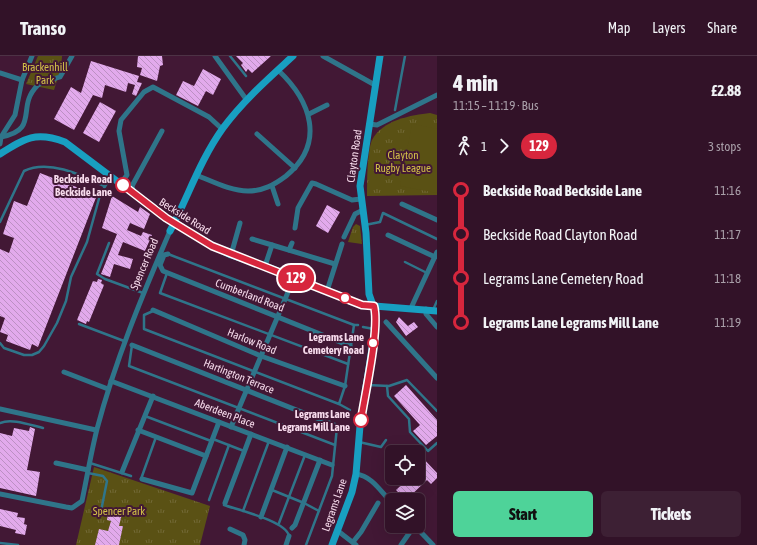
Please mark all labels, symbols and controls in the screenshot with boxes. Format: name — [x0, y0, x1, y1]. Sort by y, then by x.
text: Transo — [20, 17, 66, 39]
text: Map — [608, 20, 630, 36]
text: Layers — [652, 20, 685, 36]
text: Share — [707, 20, 737, 36]
park label: Brackenhill Park — [22, 61, 68, 86]
text: 4 min — [453, 70, 498, 96]
text: £2.88 — [711, 82, 741, 99]
text: 11:15 – 11:19 · Bus — [453, 98, 539, 113]
street label: Clayton Road — [344, 129, 364, 183]
icon: walk — [453, 135, 475, 157]
icon: forward — [493, 135, 515, 157]
text: 129 — [529, 138, 549, 154]
text: 1 — [481, 139, 487, 154]
text: 3 stops — [708, 139, 741, 154]
park label: Clayton Rugby League — [375, 149, 431, 174]
place label: Beckside Road Beckside Lane — [54, 173, 112, 198]
marker: Beckside Road Beckside Lane — [115, 177, 131, 193]
text: Beckside Road Beckside Lane — [483, 182, 642, 199]
text: 11:16 — [714, 183, 741, 198]
street label: Beckside Road — [157, 195, 213, 237]
text: Beckside Road Clayton Road — [483, 226, 637, 243]
text: 11:17 — [714, 227, 741, 242]
street label: Spencer Road — [128, 236, 160, 292]
line badge: 129 — [273, 265, 319, 291]
text: 129 — [286, 270, 306, 286]
text: Legrams Lane Cemetery Road — [483, 270, 644, 287]
text: 11:18 — [714, 271, 741, 286]
street label: Cumberland Road — [214, 276, 286, 314]
unlabelled marker — [339, 292, 351, 304]
text: Legrams Lane Legrams Mill Lane — [483, 314, 659, 331]
text: 11:19 — [714, 315, 741, 330]
street label: Harlow Road — [226, 326, 278, 356]
place label: Legrams Lane Cemetery Road — [303, 331, 364, 356]
marker: Legrams Lane Cemetery Road — [367, 337, 379, 349]
street label: Hartington Terrace — [202, 356, 276, 396]
street label: Aberdeen Place — [193, 396, 257, 430]
place label: Legrams Lane Legrams Mill Lane — [278, 408, 350, 433]
marker: Legrams Lane Legrams Mill Lane — [353, 412, 369, 428]
map controls — [385, 445, 425, 533]
button: locate — [385, 445, 425, 485]
street label: Legrams Lane — [319, 477, 349, 533]
button: Start — [453, 491, 593, 537]
button: Tickets — [601, 491, 741, 537]
button: layers — [385, 493, 425, 533]
park label: Spencer Park — [93, 505, 145, 517]

